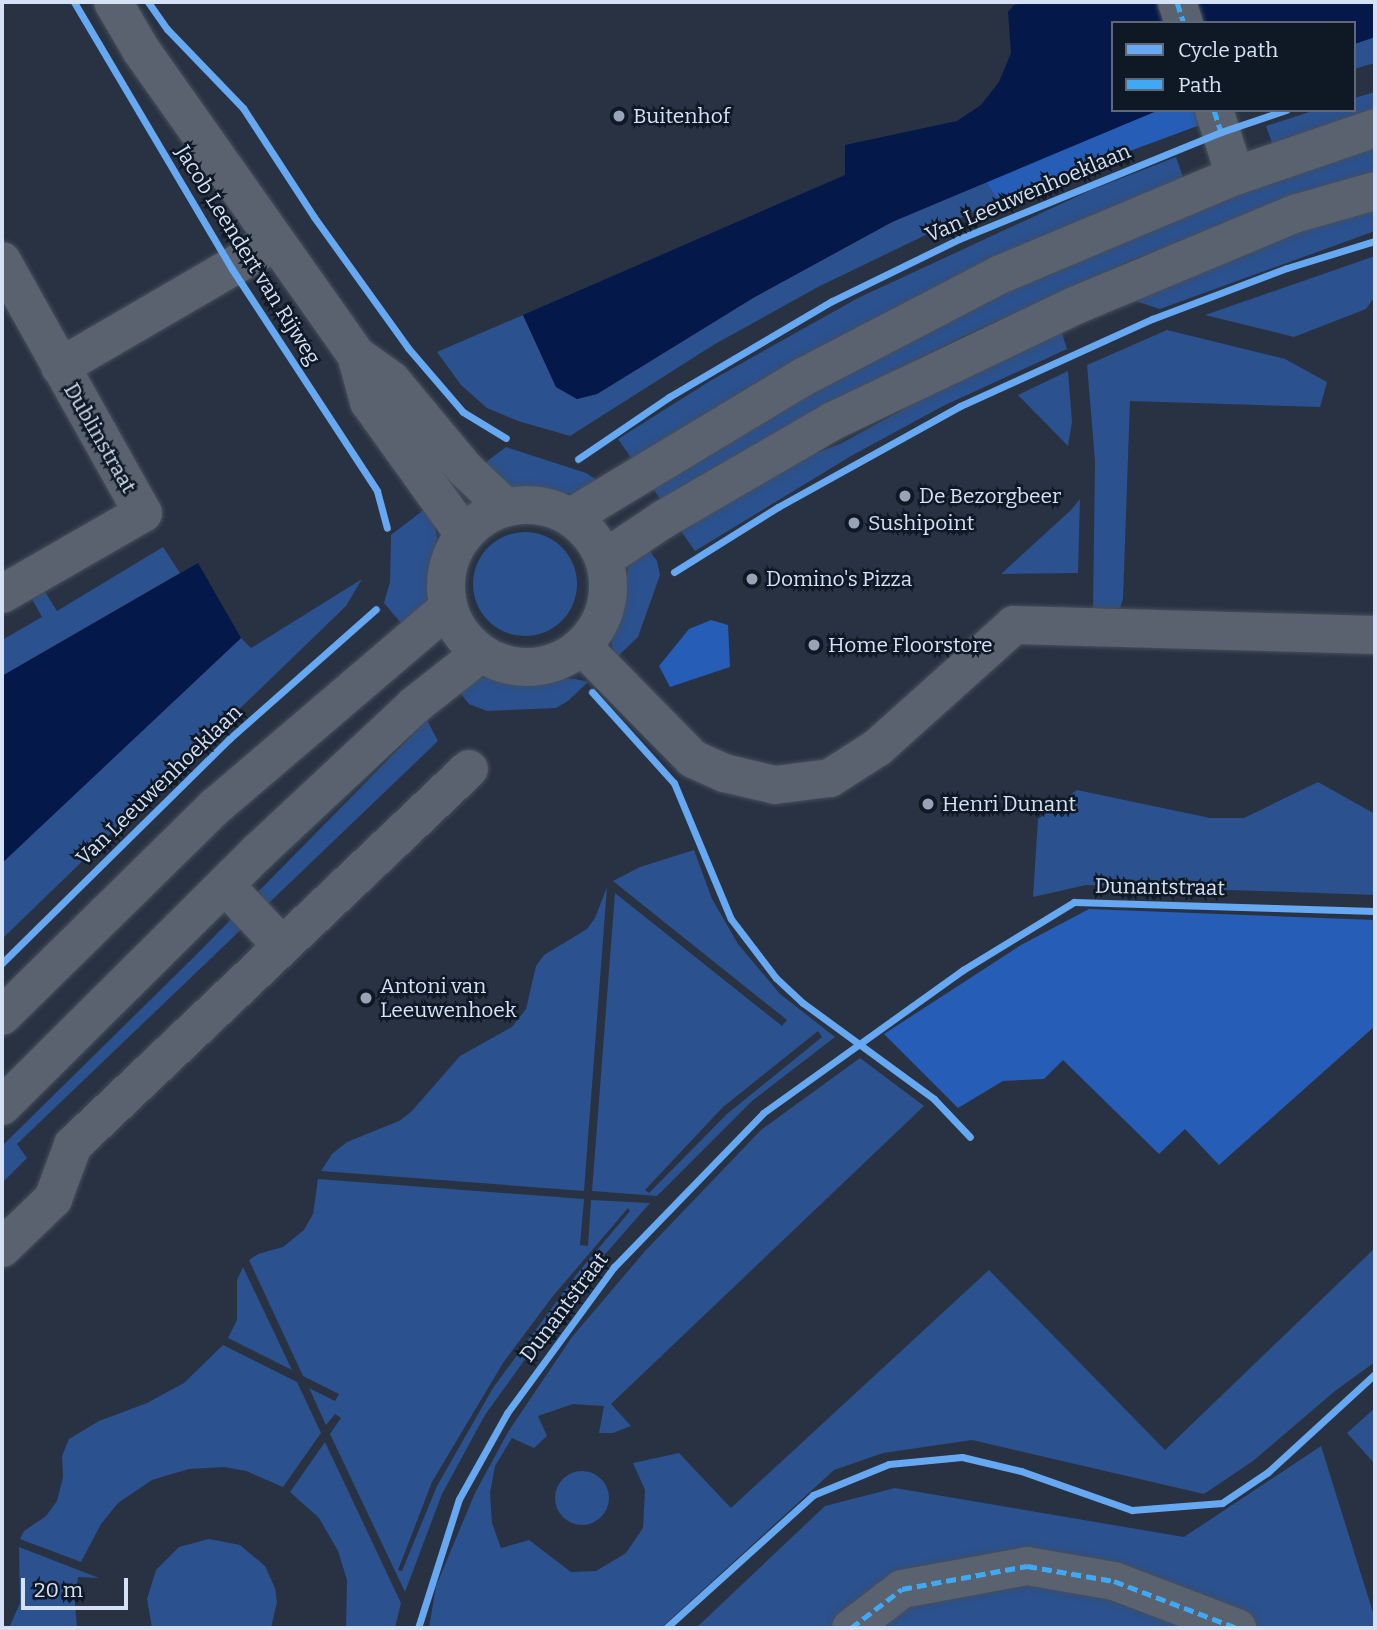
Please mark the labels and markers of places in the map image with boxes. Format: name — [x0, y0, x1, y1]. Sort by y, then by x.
place label: Buitenhof — [633, 103, 730, 129]
marker: Buitenhof — [611, 108, 627, 124]
place label: De Bezorgbeer — [919, 483, 1061, 509]
marker: De Bezorgbeer — [897, 488, 913, 504]
place label: Sushipoint — [868, 510, 974, 536]
marker: Sushipoint — [846, 515, 862, 531]
place label: Domino's Pizza — [766, 566, 912, 592]
marker: Domino's Pizza — [744, 571, 760, 587]
place label: Home Floorstore — [828, 632, 993, 658]
marker: Home Floorstore — [806, 637, 822, 653]
place label: Henri Dunant — [942, 791, 1076, 817]
marker: Henri Dunant — [920, 796, 936, 812]
place label: Antoni van Leeuwenhoek — [380, 973, 517, 1023]
marker: Antoni van Leeuwenhoek — [358, 990, 374, 1006]

